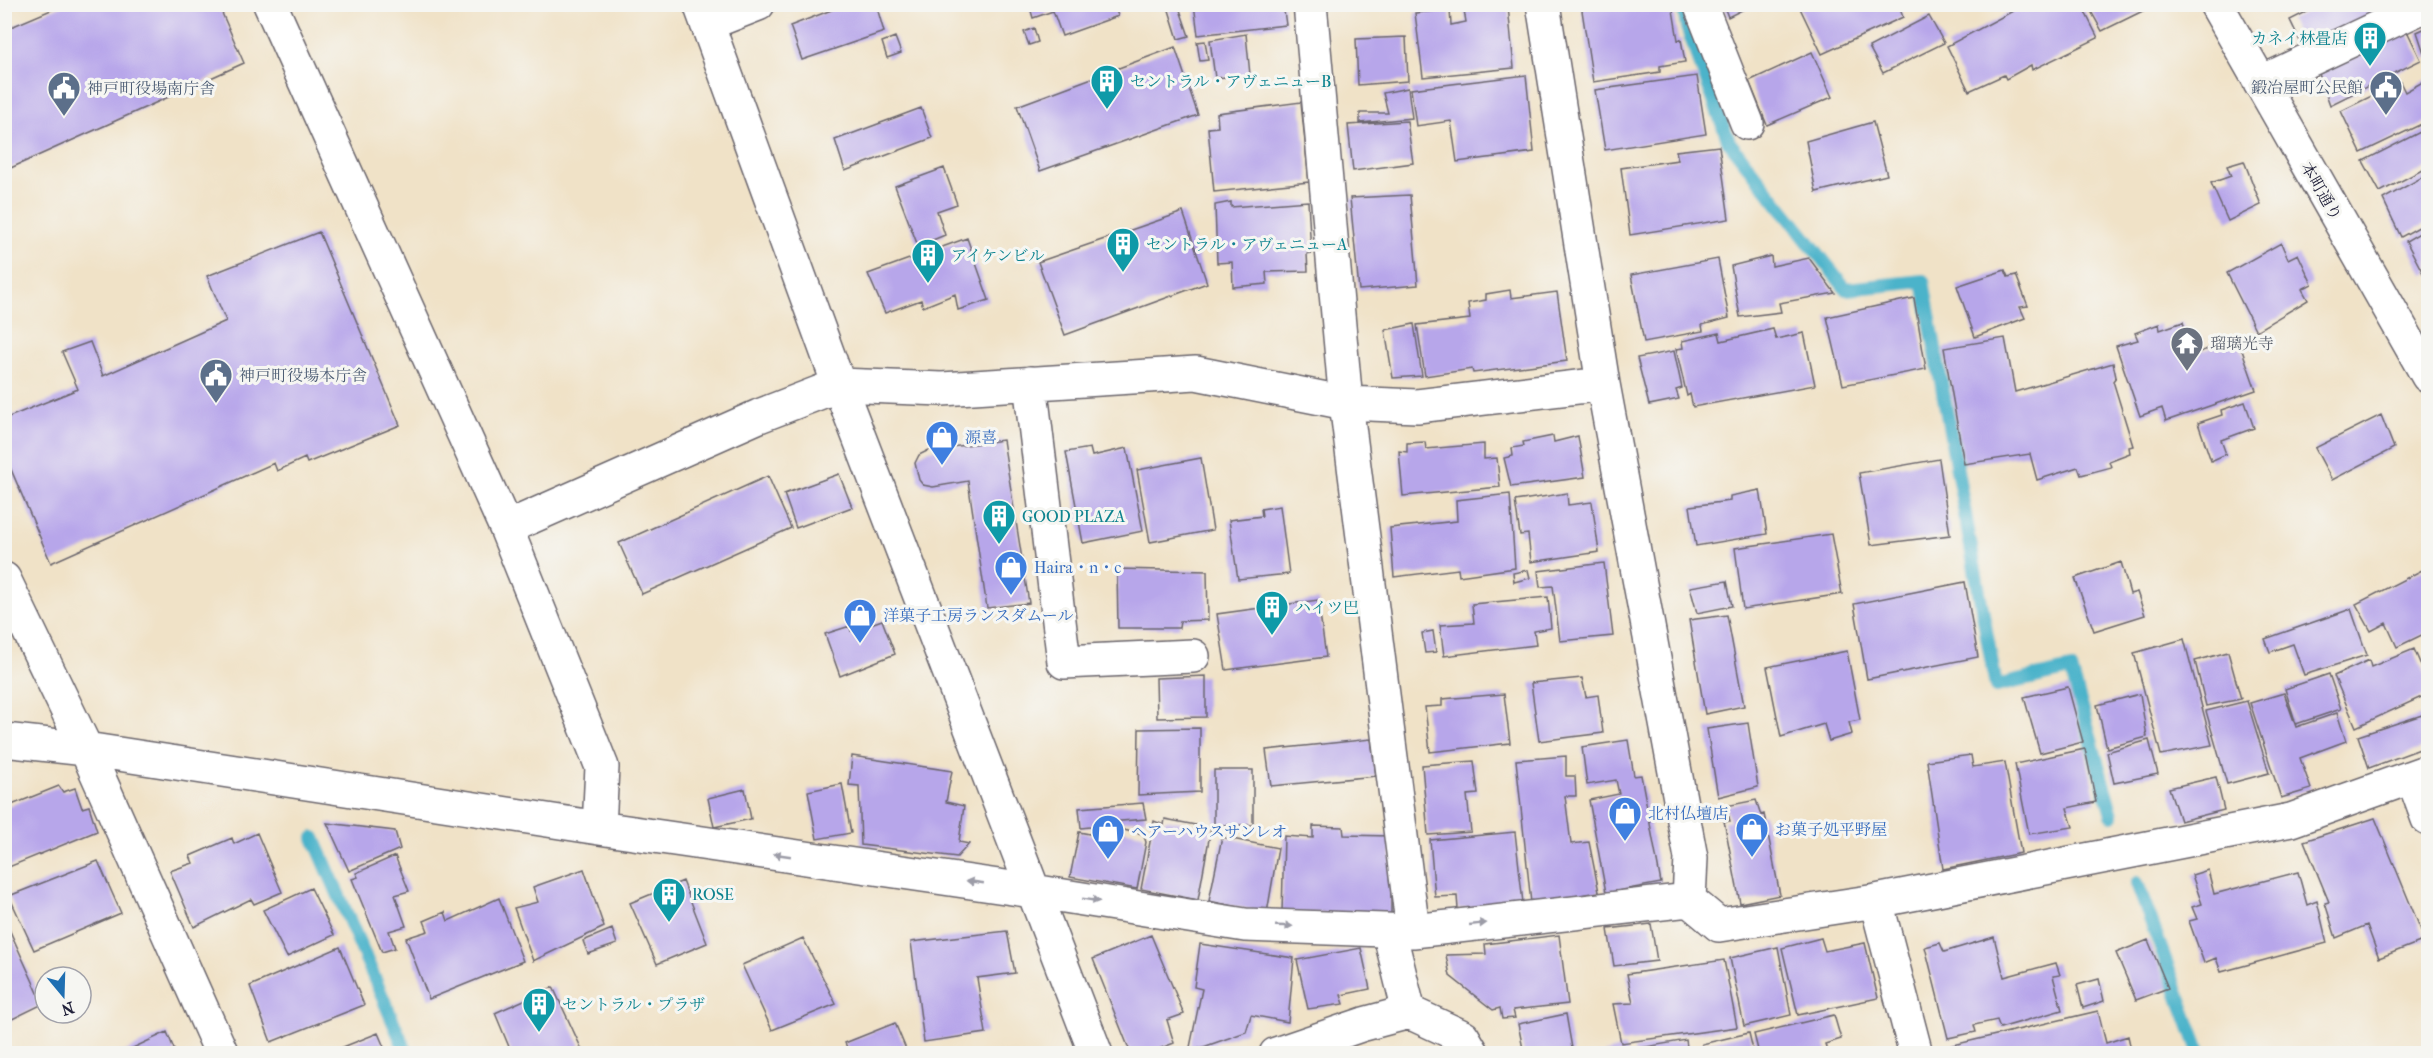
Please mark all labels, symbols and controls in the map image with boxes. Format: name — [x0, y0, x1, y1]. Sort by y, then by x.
building icon: カネイ林畳店 — [2352, 20, 2388, 67]
place label: カネイ林畳店 — [2251, 29, 2347, 48]
building icon: セントラル・アヴェニューB — [1089, 63, 1125, 110]
public building icon: 鍛冶屋町公民館 — [2368, 69, 2404, 116]
public building icon: 神戸町役場南庁舎 — [46, 70, 82, 117]
place label: セントラル・アヴェニューB — [1130, 72, 1331, 91]
place label: 鍛冶屋町公民館 — [2251, 78, 2363, 97]
place label: 神戸町役場南庁舎 — [87, 79, 215, 98]
street label: 本町通り — [2297, 159, 2346, 224]
building icon: セントラル・アヴェニューA — [1105, 226, 1141, 273]
place label: セントラル・アヴェニューA — [1146, 235, 1348, 254]
building icon: アイケンビル — [910, 237, 946, 284]
place label: アイケンビル — [951, 246, 1044, 265]
temple icon: 瑠璃光寺 — [2169, 325, 2205, 372]
place label: 瑠璃光寺 — [2210, 334, 2274, 353]
public building icon: 神戸町役場本庁舎 — [198, 357, 234, 404]
place label: 神戸町役場本庁舎 — [239, 366, 367, 385]
shop icon: 源喜 — [924, 419, 960, 466]
place label: 源喜 — [965, 428, 997, 447]
building icon: GOOD PLAZA — [981, 498, 1017, 545]
place label: GOOD PLAZA — [1022, 507, 1126, 526]
shop icon: Haira・n・c — [993, 549, 1029, 596]
place label: Haira・n・c — [1034, 558, 1121, 577]
building icon: ハイツ巴 — [1254, 589, 1290, 636]
shop icon: 洋菓子工房ランスダムール — [842, 597, 878, 644]
place label: ハイツ巴 — [1295, 598, 1359, 617]
place label: 洋菓子工房ランスダムール — [883, 606, 1073, 625]
shop icon: 北村仏壇店 — [1607, 795, 1643, 842]
place label: 北村仏壇店 — [1648, 804, 1728, 823]
shop icon: お菓子処平野屋 — [1734, 811, 1770, 858]
shop icon: ヘアーハウスサンレオ — [1090, 813, 1126, 860]
place label: お菓子処平野屋 — [1775, 820, 1887, 839]
place label: ヘアーハウスサンレオ — [1131, 822, 1287, 841]
one-way arrow — [772, 850, 791, 859]
building icon: ROSE — [651, 876, 687, 923]
one-way arrow — [965, 878, 984, 887]
place label: ROSE — [692, 885, 734, 904]
one-way arrow — [1081, 896, 1100, 905]
one-way arrow — [1469, 919, 1488, 929]
one-way arrow — [1274, 922, 1293, 931]
north arrow — [33, 965, 93, 1025]
building icon: セントラル・プラザ — [521, 986, 557, 1033]
place label: セントラル・プラザ — [562, 995, 706, 1014]
text: N — [58, 998, 77, 1020]

